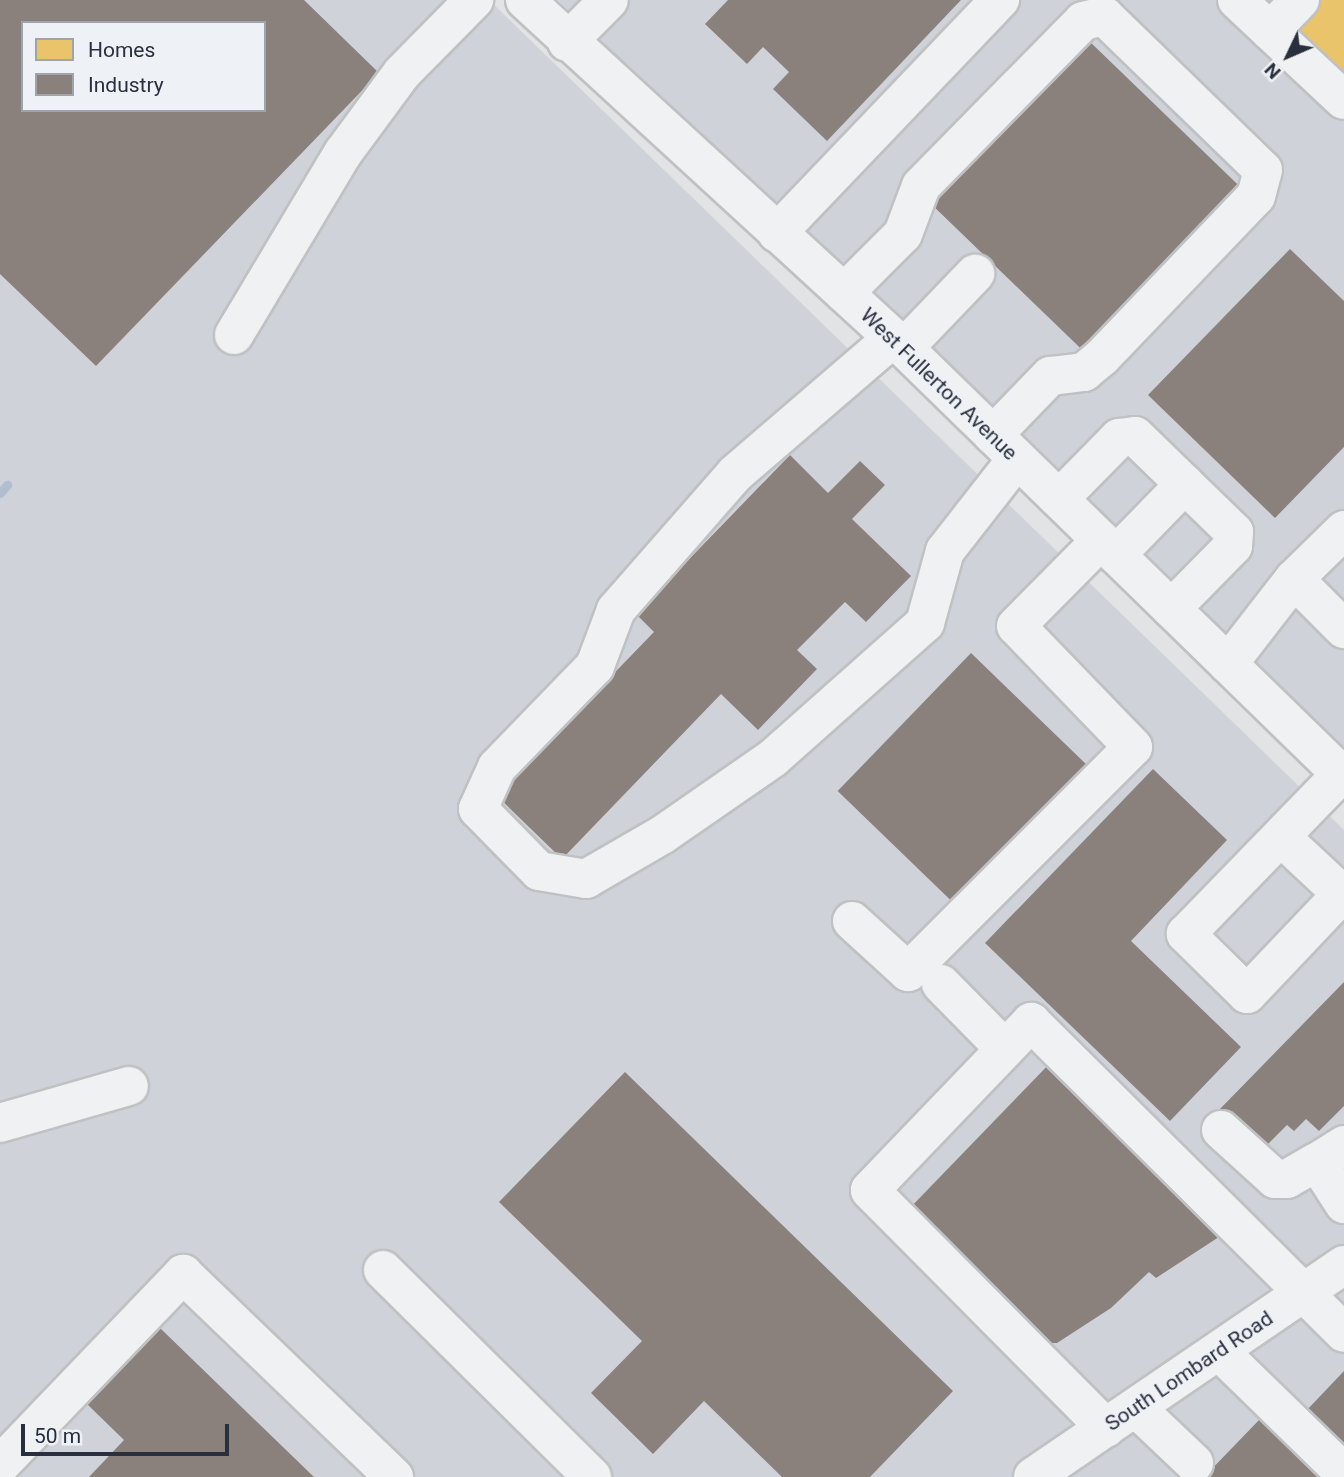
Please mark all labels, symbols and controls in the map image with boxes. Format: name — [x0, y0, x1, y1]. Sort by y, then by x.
legend — [21, 21, 266, 112]
north arrow — [1253, 21, 1323, 91]
text: Homes — [88, 38, 155, 62]
text: N — [1260, 58, 1285, 84]
text: Industry — [88, 73, 164, 97]
street label: West Fullerton Avenue — [855, 303, 1023, 465]
street label: South Lombard Road — [1100, 1306, 1278, 1436]
scale bar — [24, 1410, 233, 1454]
text: 50 m — [34, 1424, 81, 1448]

